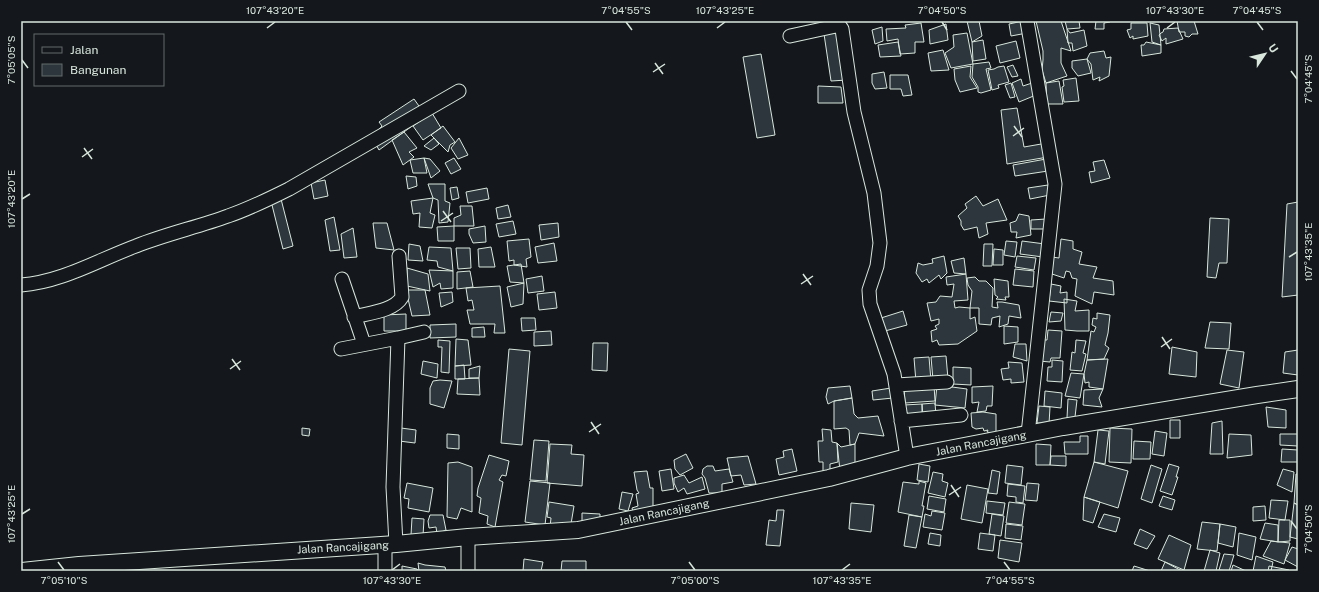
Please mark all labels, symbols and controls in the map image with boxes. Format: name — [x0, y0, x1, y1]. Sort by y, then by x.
text: 107°43'20"E — [246, 4, 304, 16]
text: 7°04'55"S — [601, 4, 651, 16]
text: 107°43'25"E — [696, 4, 754, 16]
text: 7°04'50"S — [918, 4, 967, 16]
text: 107°43'30"E — [1146, 4, 1204, 16]
text: 7°04'45"S — [1232, 4, 1282, 16]
legend — [34, 34, 164, 86]
north arrow — [1245, 34, 1285, 74]
text: 7°05'05"S — [5, 35, 17, 85]
text: U — [1266, 42, 1280, 55]
text: Jalan — [70, 43, 99, 57]
text: 7°04'45"S — [1302, 54, 1314, 104]
text: Bangunan — [70, 63, 126, 77]
text: 107°43'20"E — [5, 170, 17, 228]
text: 107°43'35"E — [1302, 223, 1314, 281]
street label: Jalan Rancajigang — [935, 428, 1027, 458]
text: 107°43'25"E — [5, 485, 17, 543]
street label: Jalan Rancajigang — [618, 497, 710, 527]
text: 7°04'50"S — [1302, 504, 1314, 553]
street label: Jalan Rancajigang — [297, 539, 389, 555]
text: 7°05'10"S — [41, 574, 88, 586]
text: 107°43'30"E — [363, 574, 421, 586]
text: 7°05'00"S — [671, 574, 720, 586]
text: 107°43'35"E — [813, 574, 871, 586]
text: 7°04'55"S — [985, 574, 1035, 586]

